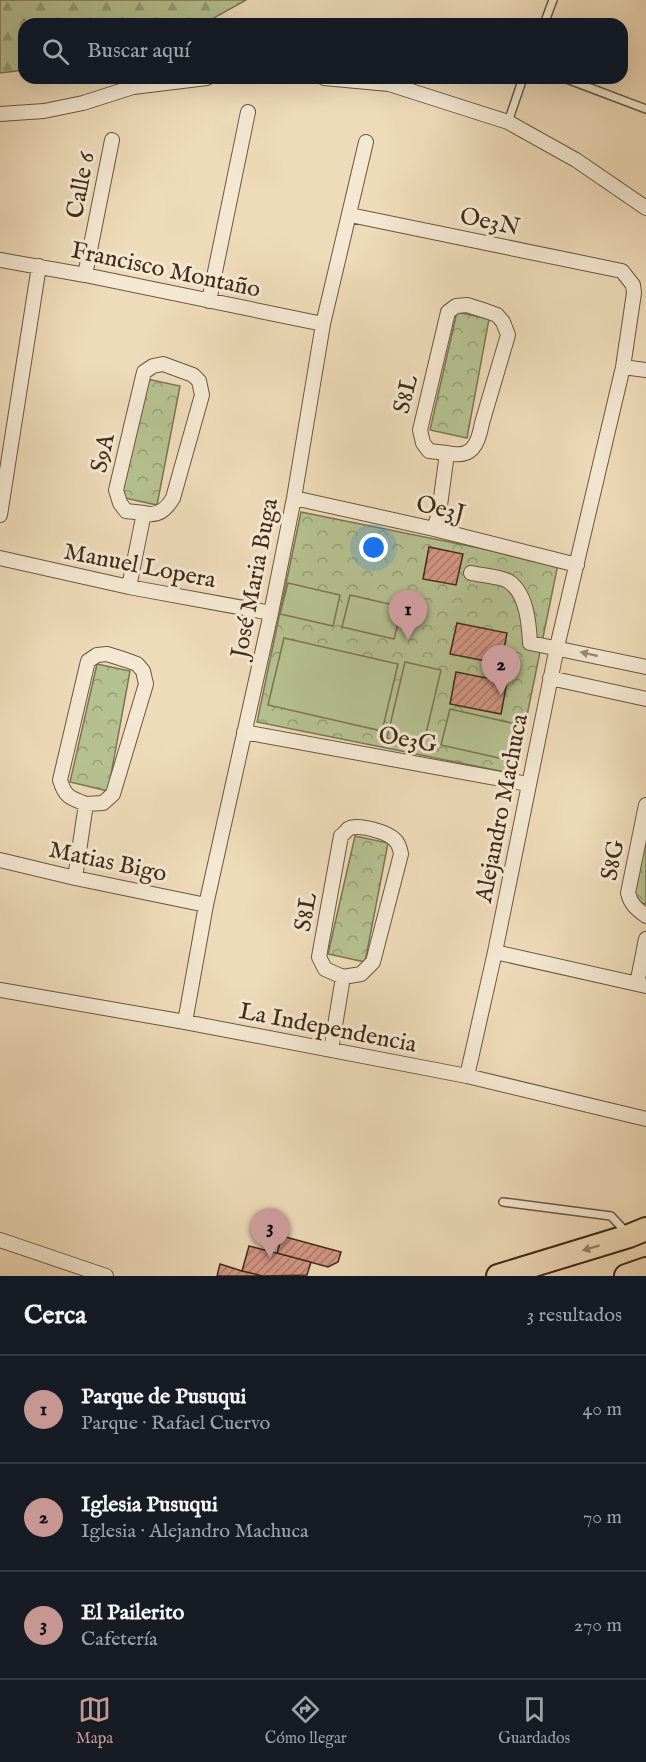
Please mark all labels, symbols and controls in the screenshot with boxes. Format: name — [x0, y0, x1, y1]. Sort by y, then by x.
search box — [18, 18, 628, 84]
icon: search — [39, 35, 72, 68]
text: Buscar aquí — [87, 37, 190, 65]
street label: Calle 6 — [60, 149, 103, 221]
street label: Oe3N — [457, 201, 523, 244]
street label: Francisco Montaño — [68, 235, 263, 306]
street label: S8L — [387, 371, 426, 417]
street label: S9A — [84, 430, 123, 476]
street label: Oe3J — [413, 489, 469, 530]
street label: José Maria Buga — [224, 495, 286, 664]
your location — [359, 533, 388, 562]
street label: Manuel Lopera — [61, 537, 219, 597]
pin: 1 — [388, 590, 428, 640]
pin: 2 — [482, 646, 520, 695]
one-way arrow — [579, 649, 598, 658]
street label: Alejandro Machuca — [469, 711, 536, 906]
street label: Oe3G — [376, 720, 439, 761]
street label: Matias Bigo — [46, 835, 170, 890]
street label: S8G — [594, 837, 633, 883]
street label: S8L — [288, 890, 325, 934]
street label: La Independencia — [236, 996, 420, 1061]
pin: 3 — [250, 1208, 290, 1258]
one-way arrow — [582, 1244, 600, 1253]
text: Cerca — [24, 1299, 86, 1332]
text: 3 resultados — [527, 1303, 622, 1328]
text: Parque de Pusuqui — [81, 1383, 246, 1411]
text: 1 — [40, 1397, 47, 1422]
text: 40 m — [583, 1397, 622, 1422]
text: Parque · Rafael Cuervo — [81, 1411, 270, 1436]
text: Iglesia Pusuqui — [81, 1491, 218, 1519]
text: 2 — [39, 1505, 48, 1530]
text: 70 m — [583, 1505, 622, 1530]
text: Iglesia · Alejandro Machuca — [81, 1519, 309, 1544]
text: El Pailerito — [81, 1599, 184, 1627]
text: 3 — [40, 1613, 47, 1638]
text: 270 m — [574, 1613, 622, 1638]
text: Cafetería — [81, 1627, 158, 1652]
tab: Mapa — [76, 1693, 113, 1749]
tab: Cómo llegar — [265, 1693, 347, 1749]
tab: Guardados — [498, 1693, 570, 1749]

